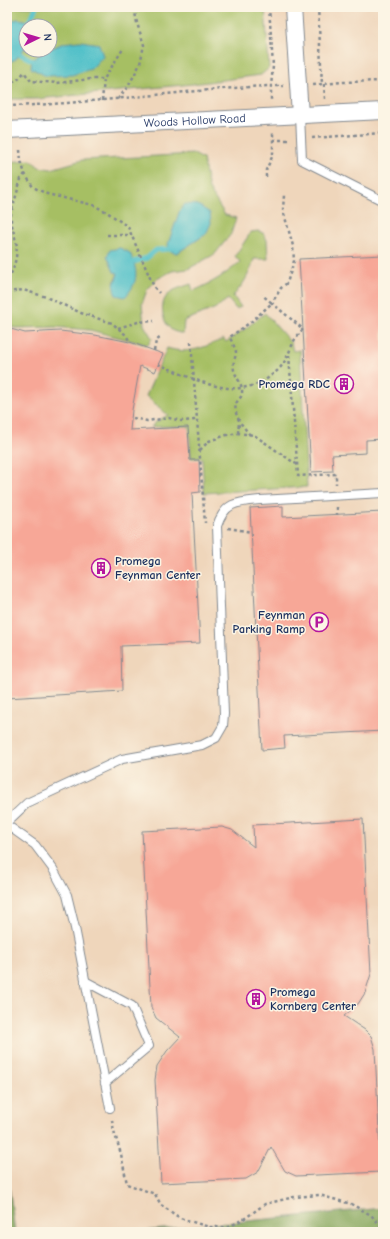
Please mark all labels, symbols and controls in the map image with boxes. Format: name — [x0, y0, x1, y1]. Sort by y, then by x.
north arrow — [18, 18, 58, 58]
text: N — [41, 33, 54, 41]
street label: Woods Hollow Road — [144, 111, 246, 130]
building icon: Promega RDC — [333, 373, 355, 395]
place label: Promega RDC — [258, 377, 330, 391]
place label: Promega Feynman Center — [115, 554, 200, 582]
building icon: Promega Feynman Center — [90, 557, 112, 579]
place label: Feynman Parking Ramp — [232, 608, 305, 636]
parking icon: Feynman Parking Ramp — [308, 611, 330, 633]
place label: Promega Kornberg Center — [270, 985, 356, 1013]
building icon: Promega Kornberg Center — [245, 988, 267, 1010]

